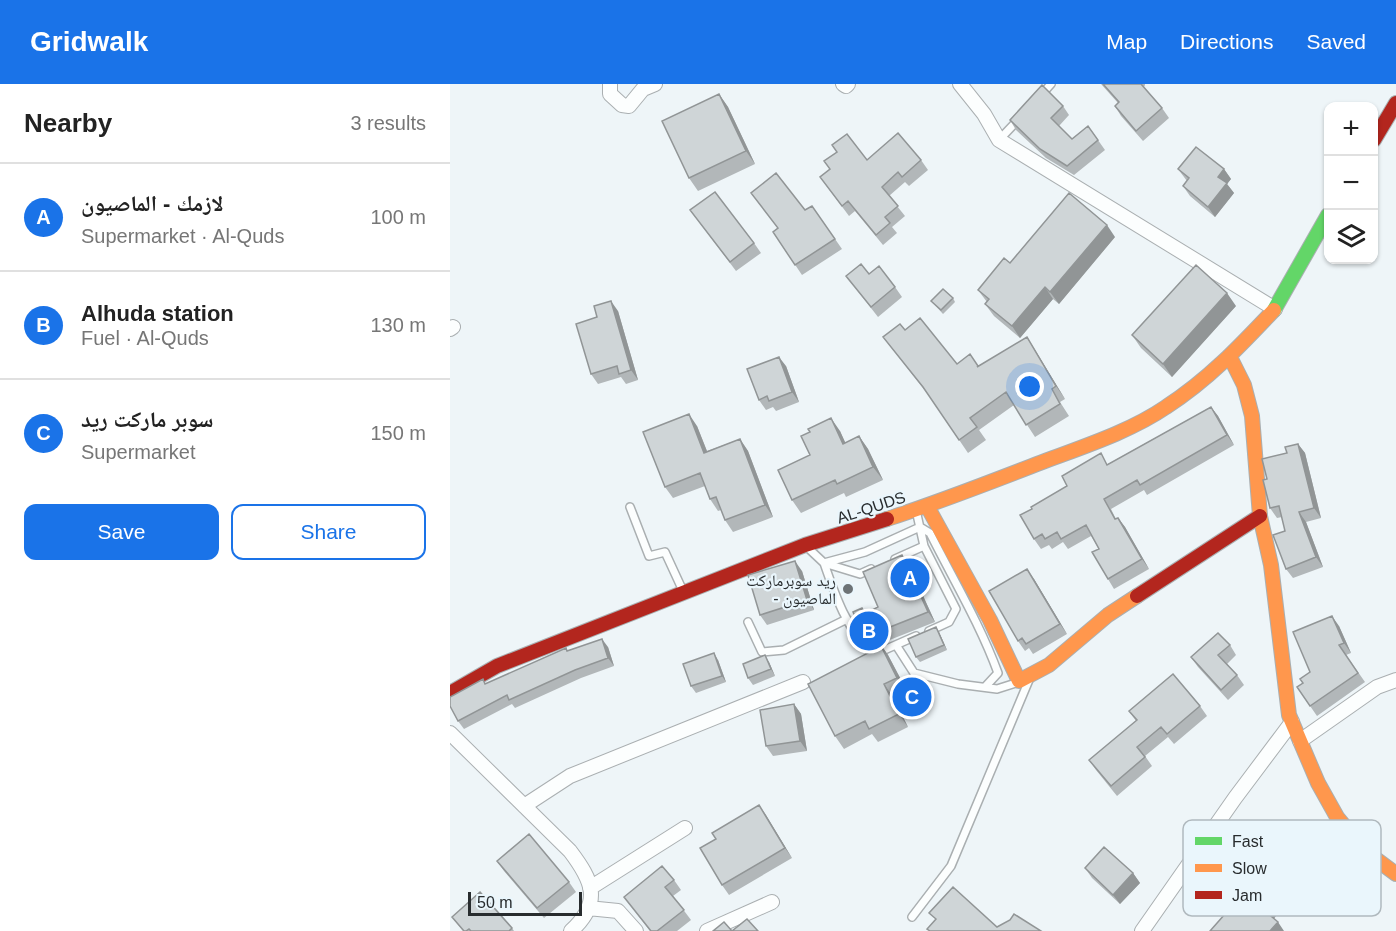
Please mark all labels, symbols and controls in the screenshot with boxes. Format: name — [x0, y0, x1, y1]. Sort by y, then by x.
text: Gridwalk — [30, 26, 148, 57]
text: Map — [1106, 30, 1147, 53]
text: Directions — [1180, 30, 1273, 53]
text: Saved — [1306, 30, 1366, 53]
map controls — [1324, 102, 1378, 264]
button: + — [1324, 102, 1378, 156]
text: Nearby — [24, 108, 112, 138]
text: 3 results — [350, 112, 426, 134]
button: − — [1324, 156, 1378, 210]
text: لازمك - الماصيون — [81, 191, 224, 216]
text: A — [36, 206, 51, 228]
text: 100 m — [370, 206, 426, 228]
button: layers — [1324, 210, 1378, 264]
text: Supermarket · Al-Quds — [81, 225, 284, 247]
text: Alhuda station — [81, 301, 234, 326]
text: B — [36, 314, 51, 336]
text: 130 m — [370, 314, 426, 336]
text: Fuel · Al-Quds — [81, 327, 209, 349]
your location — [1015, 372, 1044, 401]
text: سوبر ماركت ريد — [81, 407, 213, 432]
text: C — [36, 422, 51, 444]
text: 150 m — [370, 422, 426, 444]
text: Supermarket — [81, 441, 196, 463]
street label: AL-QUDS — [835, 488, 908, 527]
button: Save — [24, 504, 219, 560]
button: Share — [231, 504, 426, 560]
pin: A — [890, 556, 930, 600]
place label: ريد سوبرماركت - الماصيون — [746, 572, 836, 609]
marker: ريد سوبرماركت - الماصيون — [841, 582, 855, 596]
pin: B — [850, 608, 888, 654]
pin: C — [892, 674, 932, 720]
legend — [1183, 820, 1381, 916]
text: Fast — [1232, 833, 1264, 850]
text: Slow — [1232, 860, 1267, 877]
text: Jam — [1232, 887, 1262, 904]
scale bar — [468, 889, 582, 916]
text: 50 m — [477, 894, 513, 911]

